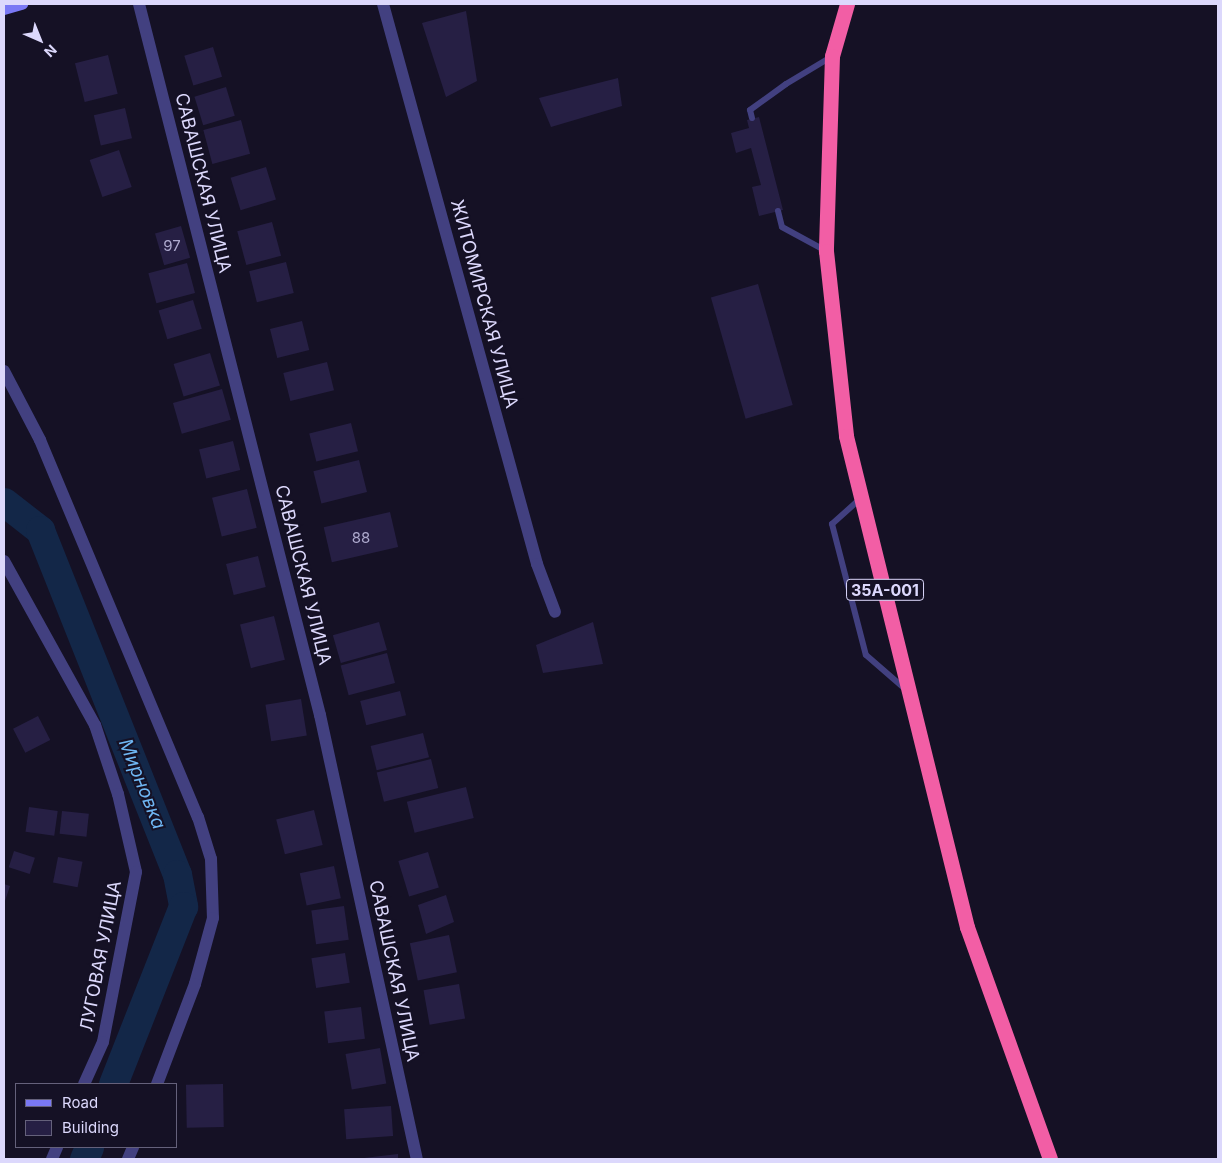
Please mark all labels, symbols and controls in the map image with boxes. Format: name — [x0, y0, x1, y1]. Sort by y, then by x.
north arrow — [15, 15, 65, 65]
text: N — [41, 41, 61, 61]
street label: САВАШСКАЯ УЛИЦА — [170, 91, 236, 275]
street label: ЖИТОМИРСКАЯ УЛИЦА — [446, 197, 522, 411]
house number: 97 — [163, 237, 181, 255]
street label: САВАШСКАЯ УЛИЦА — [270, 483, 336, 667]
house number: 88 — [352, 529, 370, 547]
road number: 35А-001 — [845, 576, 925, 604]
water label: Мирновка — [114, 735, 170, 833]
street label: САВАШСКАЯ УЛИЦА — [364, 878, 424, 1064]
street label: ЛУГОВАЯ УЛИЦА — [76, 879, 126, 1033]
legend — [15, 1083, 178, 1148]
text: Road — [62, 1093, 98, 1112]
text: Building — [62, 1118, 119, 1137]

